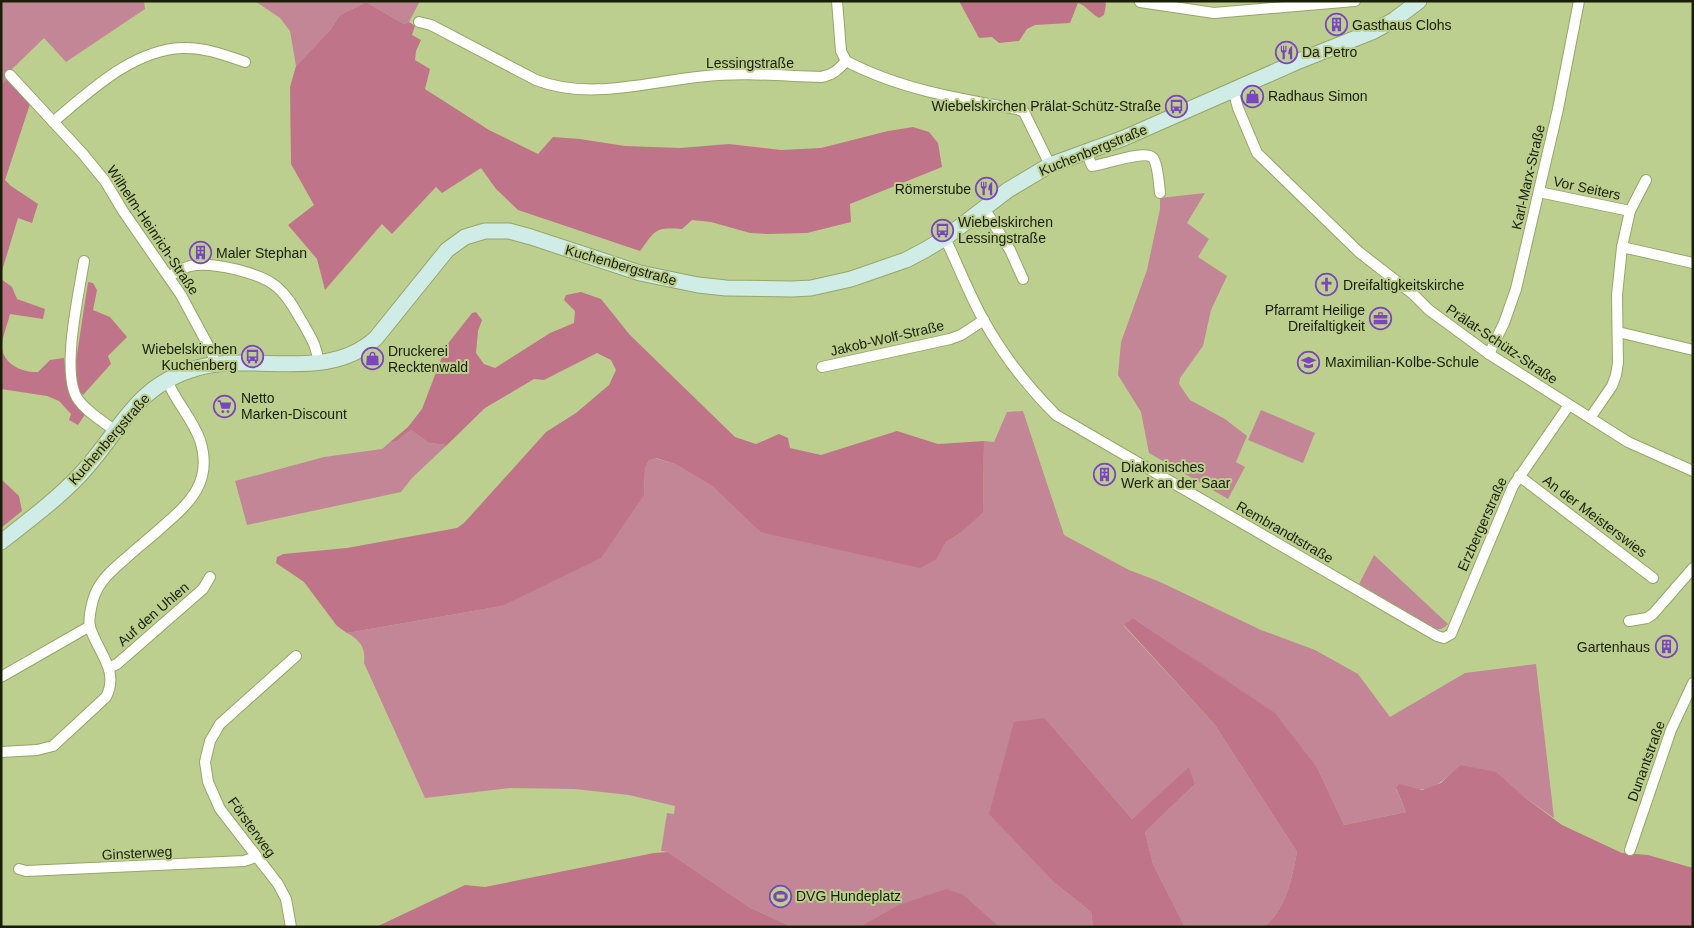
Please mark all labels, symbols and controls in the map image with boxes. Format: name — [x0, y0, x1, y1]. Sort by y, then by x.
building icon: Gasthaus Clohs — [1324, 13, 1348, 37]
place label: Gasthaus Clohs — [1352, 17, 1452, 33]
restaurant icon: Da Petro — [1274, 40, 1298, 64]
place label: Da Petro — [1302, 44, 1357, 60]
street label: Lessingstraße — [706, 55, 794, 71]
shop icon: Radhaus Simon — [1240, 84, 1264, 108]
place label: Radhaus Simon — [1268, 88, 1368, 104]
bus stop icon: Wiebelskirchen Prälat-Schütz-Straße — [1165, 94, 1189, 118]
place label: Wiebelskirchen Prälat-Schütz-Straße — [931, 98, 1161, 114]
street label: Kuchenbergstraße — [1037, 121, 1150, 179]
street label: Karl-Marx-Straße — [1508, 123, 1548, 231]
street label: Wilhelm-Heinrich-Straße — [104, 162, 202, 298]
street label: Vor Seiters — [1552, 173, 1622, 203]
restaurant icon: Römerstube — [975, 177, 999, 201]
place label: Römerstube — [895, 181, 971, 197]
place label: Wiebelskirchen Lessingstraße — [958, 214, 1053, 246]
bus stop icon: Wiebelskirchen Lessingstraße — [930, 218, 954, 242]
building icon: Maler Stephan — [188, 241, 212, 265]
street label: Kuchenbergstraße — [563, 241, 679, 289]
place label: Maler Stephan — [216, 245, 307, 261]
church icon: Dreifaltigkeitskirche — [1315, 273, 1339, 297]
place label: Dreifaltigkeitskirche — [1343, 277, 1465, 293]
street label: Prälat-Schütz-Straße — [1443, 301, 1561, 387]
place label: Pfarramt Heilige Dreifaltigkeit — [1265, 302, 1365, 334]
office icon: Pfarramt Heilige Dreifaltigkeit — [1369, 306, 1393, 330]
street label: Jakob-Wolf-Straße — [828, 317, 946, 359]
place label: Wiebelskirchen Kuchenberg — [142, 341, 237, 373]
place label: Druckerei Recktenwald — [388, 343, 468, 375]
bus stop icon: Wiebelskirchen Kuchenberg — [241, 345, 265, 369]
shop icon: Druckerei Recktenwald — [360, 347, 384, 371]
school or university icon: Maximilian-Kolbe-Schule — [1297, 350, 1321, 374]
place label: Maximilian-Kolbe-Schule — [1325, 354, 1479, 370]
street label: Kuchenbergstraße — [65, 390, 153, 488]
place label: Netto Marken-Discount — [241, 390, 347, 422]
supermarket icon: Netto Marken-Discount — [213, 394, 237, 418]
place label: Diakonisches Werk an der Saar — [1121, 459, 1231, 491]
building icon: Diakonisches Werk an der Saar — [1093, 463, 1117, 487]
street label: An der Meisterswies — [1540, 472, 1650, 560]
street label: Erzbergerstraße — [1454, 474, 1510, 573]
street label: Rembrandtstraße — [1234, 498, 1336, 566]
street label: Auf den Uhlen — [114, 579, 192, 649]
building icon: Gartenhaus — [1654, 635, 1678, 659]
place label: Gartenhaus — [1577, 639, 1650, 655]
street label: Dunantstraße — [1624, 718, 1668, 804]
street label: Försterweg — [225, 794, 279, 860]
street label: Ginsterweg — [101, 843, 173, 863]
sports icon: DVG Hundeplatz — [768, 884, 792, 908]
place label: DVG Hundeplatz — [796, 888, 901, 904]

